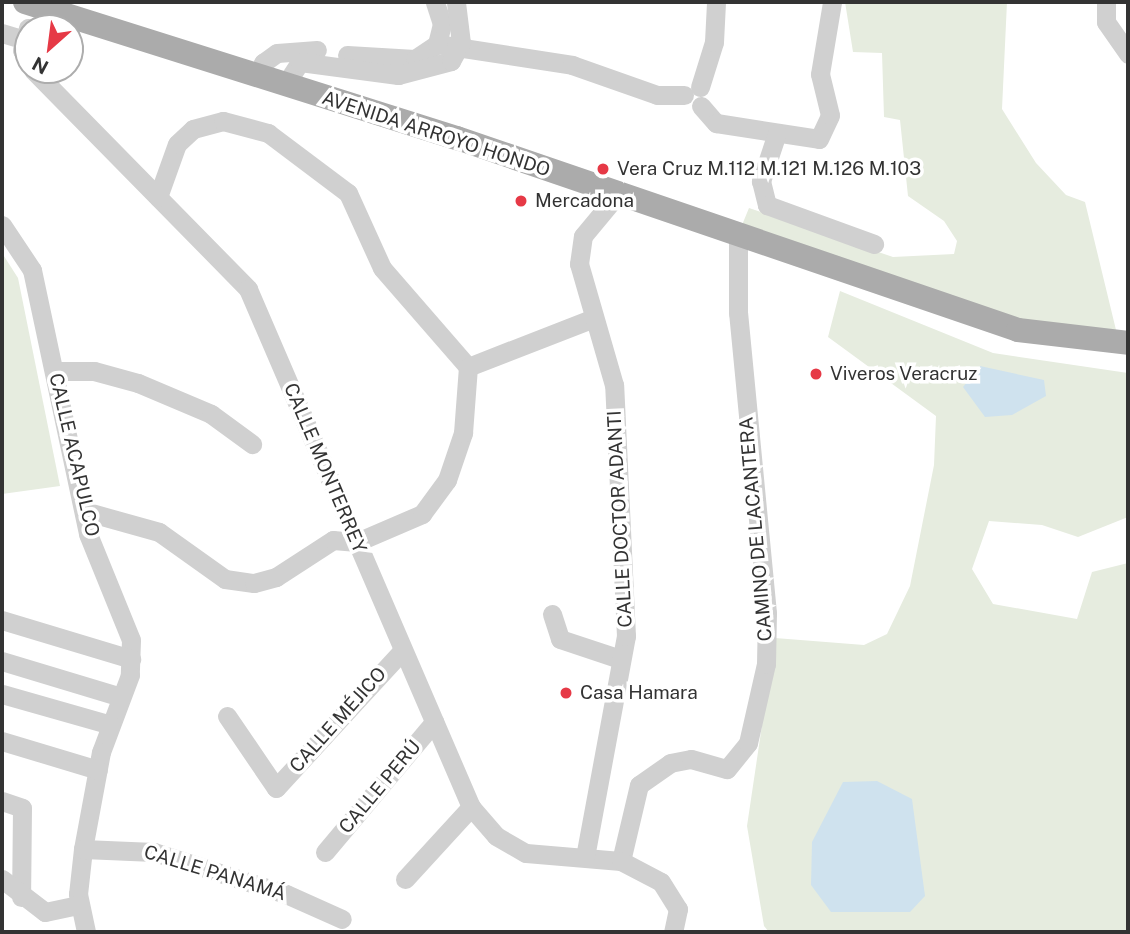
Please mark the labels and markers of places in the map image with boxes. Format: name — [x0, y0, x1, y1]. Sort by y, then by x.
place label: Vera Cruz M.112 M.121 M.126 M.103 — [617, 158, 921, 180]
marker: Vera Cruz M.112 M.121 M.126 M.103 — [595, 161, 611, 177]
place label: Mercadona — [535, 190, 634, 212]
marker: Mercadona — [513, 193, 529, 209]
place label: Viveros Veracruz — [830, 363, 978, 385]
marker: Viveros Veracruz — [808, 366, 824, 382]
place label: Casa Hamara — [580, 682, 698, 704]
marker: Casa Hamara — [558, 685, 574, 701]

